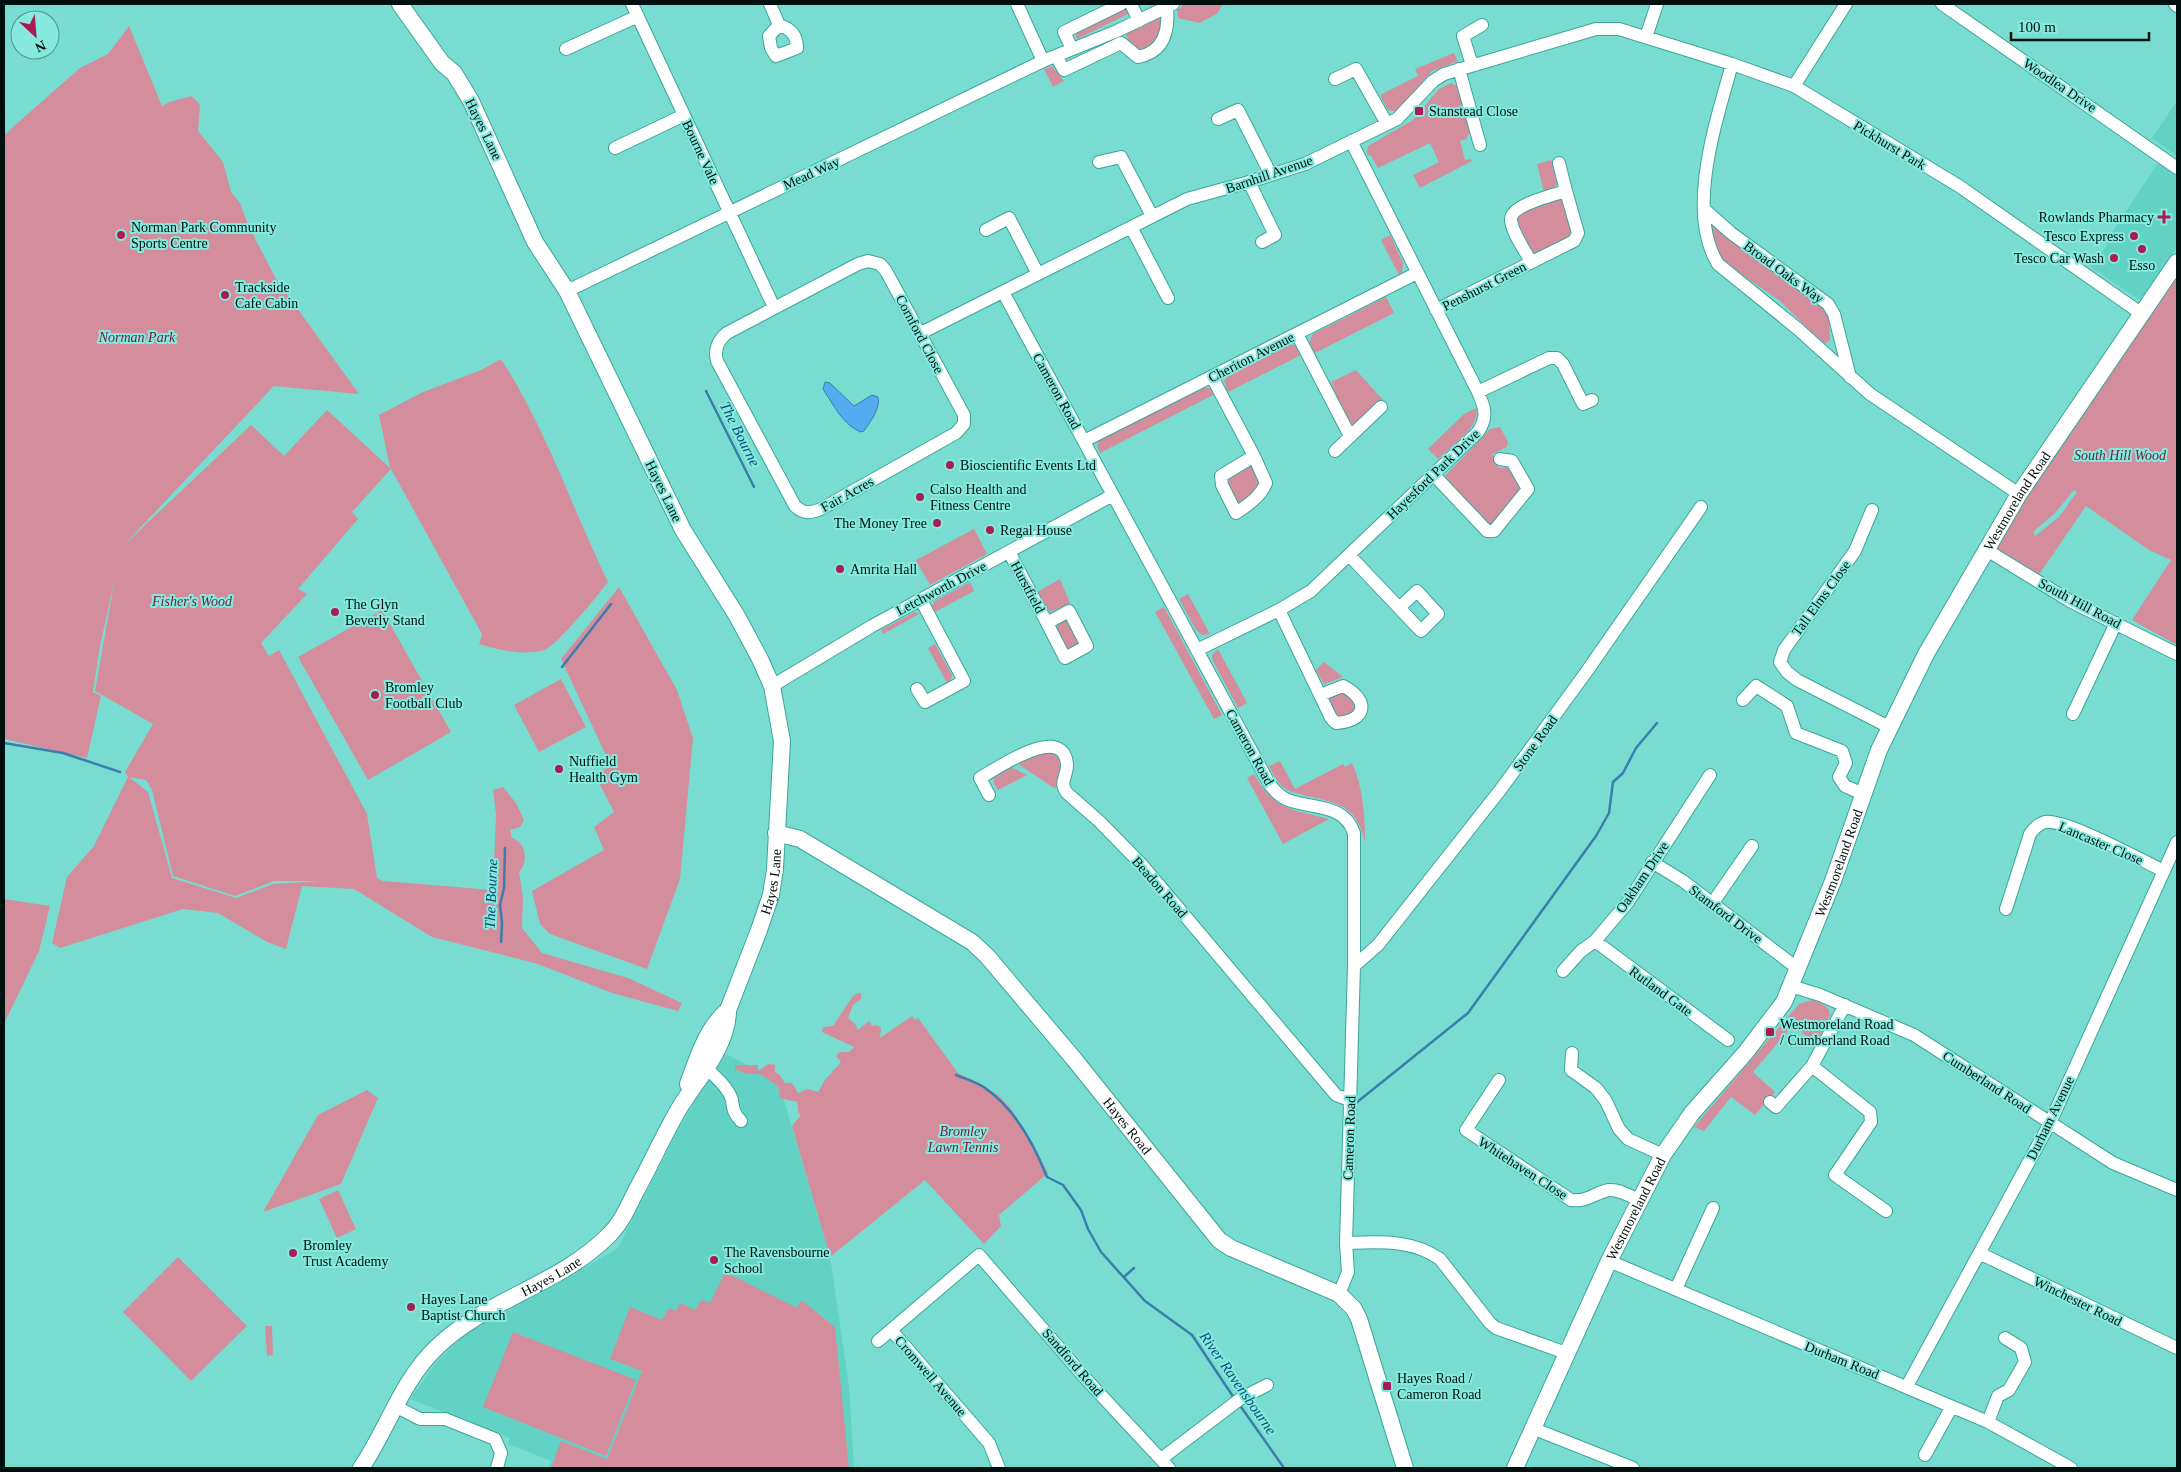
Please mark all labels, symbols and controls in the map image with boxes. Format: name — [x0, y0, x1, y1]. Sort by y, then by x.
north arrow — [10, 10, 60, 60]
scale bar — [2011, 10, 2148, 42]
text: 100 m — [2018, 19, 2056, 35]
text: N — [33, 37, 48, 55]
street label: Woodlea Drive — [2020, 55, 2099, 115]
street label: Hayes Lane — [462, 96, 505, 162]
place label: Stanstead Close — [1429, 104, 1518, 119]
marker: Stanstead Close — [1413, 105, 1425, 117]
street label: Bourne Vale — [679, 118, 722, 187]
street label: Pickhurst Park — [1851, 118, 1929, 173]
street label: Barnhill Avenue — [1224, 153, 1315, 196]
street label: Mead Way — [781, 154, 842, 193]
place label: Rowlands Pharmacy — [2039, 210, 2154, 225]
marker: Rowlands Pharmacy — [2158, 211, 2170, 223]
place label: Norman Park Community Sports Centre — [131, 220, 276, 251]
marker: Norman Park Community Sports Centre — [115, 229, 127, 241]
place label: Tesco Express — [2044, 229, 2124, 244]
marker: Tesco Express — [2128, 230, 2140, 242]
street label: Broad Oaks Way — [1741, 238, 1827, 306]
marker: Esso — [2136, 243, 2148, 255]
place label: Tesco Car Wash — [2014, 251, 2104, 266]
marker: Tesco Car Wash — [2108, 252, 2120, 264]
place label: Esso — [2129, 258, 2155, 273]
street label: Penshurst Green — [1440, 259, 1529, 314]
place label: Trackside Cafe Cabin — [235, 280, 298, 311]
marker: Trackside Cafe Cabin — [219, 289, 231, 301]
street label: Cornford Close — [893, 292, 947, 376]
street label: Cheriton Avenue — [1206, 329, 1297, 386]
park label: Norman Park — [98, 330, 176, 345]
street label: Cameron Road — [1030, 351, 1084, 432]
water label: The Bourne — [717, 399, 763, 469]
street label: Hayesford Park Drive — [1384, 426, 1483, 522]
park label: South Hill Wood — [2074, 448, 2167, 463]
street label: Westmoreland Road — [1981, 449, 2054, 553]
street label: Hayes Lane — [642, 458, 685, 524]
place label: Bioscientific Events Ltd — [960, 458, 1096, 473]
marker: Bioscientific Events Ltd — [944, 459, 956, 471]
street label: Fair Acres — [818, 474, 876, 515]
place label: Calso Health and Fitness Centre — [930, 482, 1026, 513]
marker: Calso Health and Fitness Centre — [914, 491, 926, 503]
place label: The Money Tree — [834, 516, 927, 531]
marker: The Money Tree — [931, 517, 943, 529]
place label: Regal House — [1000, 523, 1072, 538]
marker: Regal House — [984, 524, 996, 536]
street label: Letchworth Drive — [894, 558, 989, 619]
street label: Tall Elms Close — [1789, 558, 1854, 639]
street label: Hurstfield — [1008, 559, 1048, 616]
place label: Amrita Hall — [850, 562, 917, 577]
marker: Amrita Hall — [834, 563, 846, 575]
street label: South Hill Road — [2036, 575, 2123, 631]
park label: Fisher's Wood — [151, 594, 233, 609]
place label: The Glyn Beverly Stand — [345, 597, 425, 628]
marker: The Glyn Beverly Stand — [329, 606, 341, 618]
place label: Bromley Football Club — [385, 680, 462, 711]
marker: Bromley Football Club — [369, 689, 381, 701]
street label: Cameron Road — [1223, 707, 1277, 788]
street label: Stone Road — [1510, 713, 1561, 774]
place label: Nuffield Health Gym — [569, 754, 638, 785]
marker: Nuffield Health Gym — [553, 763, 565, 775]
street label: Westmoreland Road — [1812, 807, 1866, 919]
street label: Lancaster Close — [2057, 819, 2145, 868]
street label: Oakham Drive — [1613, 839, 1672, 916]
street label: Hayes Lane — [758, 849, 784, 917]
street label: Beadon Road — [1129, 854, 1190, 921]
water label: The Bourne — [482, 858, 500, 929]
street label: Stamford Drive — [1686, 882, 1765, 947]
street label: Rutland Gate — [1626, 964, 1695, 1019]
place label: Westmoreland Road / Cumberland Road — [1780, 1017, 1894, 1048]
marker: Westmoreland Road / Cumberland Road — [1764, 1026, 1776, 1038]
street label: Cumberland Road — [1940, 1048, 2034, 1117]
street label: Durham Avenue — [2024, 1074, 2077, 1162]
street label: Hayes Road — [1100, 1095, 1154, 1157]
street label: Cameron Road — [1341, 1096, 1358, 1180]
park label: Bromley Lawn Tennis — [927, 1124, 999, 1155]
street label: Whitehaven Close — [1475, 1134, 1570, 1203]
street label: Westmoreland Road — [1604, 1155, 1669, 1263]
place label: Bromley Trust Academy — [303, 1238, 388, 1269]
place label: The Ravensbourne School — [724, 1245, 829, 1276]
marker: Bromley Trust Academy — [287, 1247, 299, 1259]
street label: Hayes Lane — [519, 1254, 584, 1299]
marker: The Ravensbourne School — [708, 1254, 720, 1266]
street label: Winchester Road — [2031, 1274, 2124, 1329]
place label: Hayes Lane Baptist Church — [421, 1292, 505, 1323]
marker: Hayes Lane Baptist Church — [405, 1301, 417, 1313]
street label: Sandford Road — [1039, 1326, 1106, 1399]
water label: River Ravensbourne — [1196, 1328, 1280, 1438]
street label: Cromwell Avenue — [892, 1333, 969, 1419]
street label: Durham Road — [1802, 1339, 1881, 1382]
place label: Hayes Road / Cameron Road — [1397, 1371, 1481, 1402]
marker: Hayes Road / Cameron Road — [1381, 1380, 1393, 1392]

